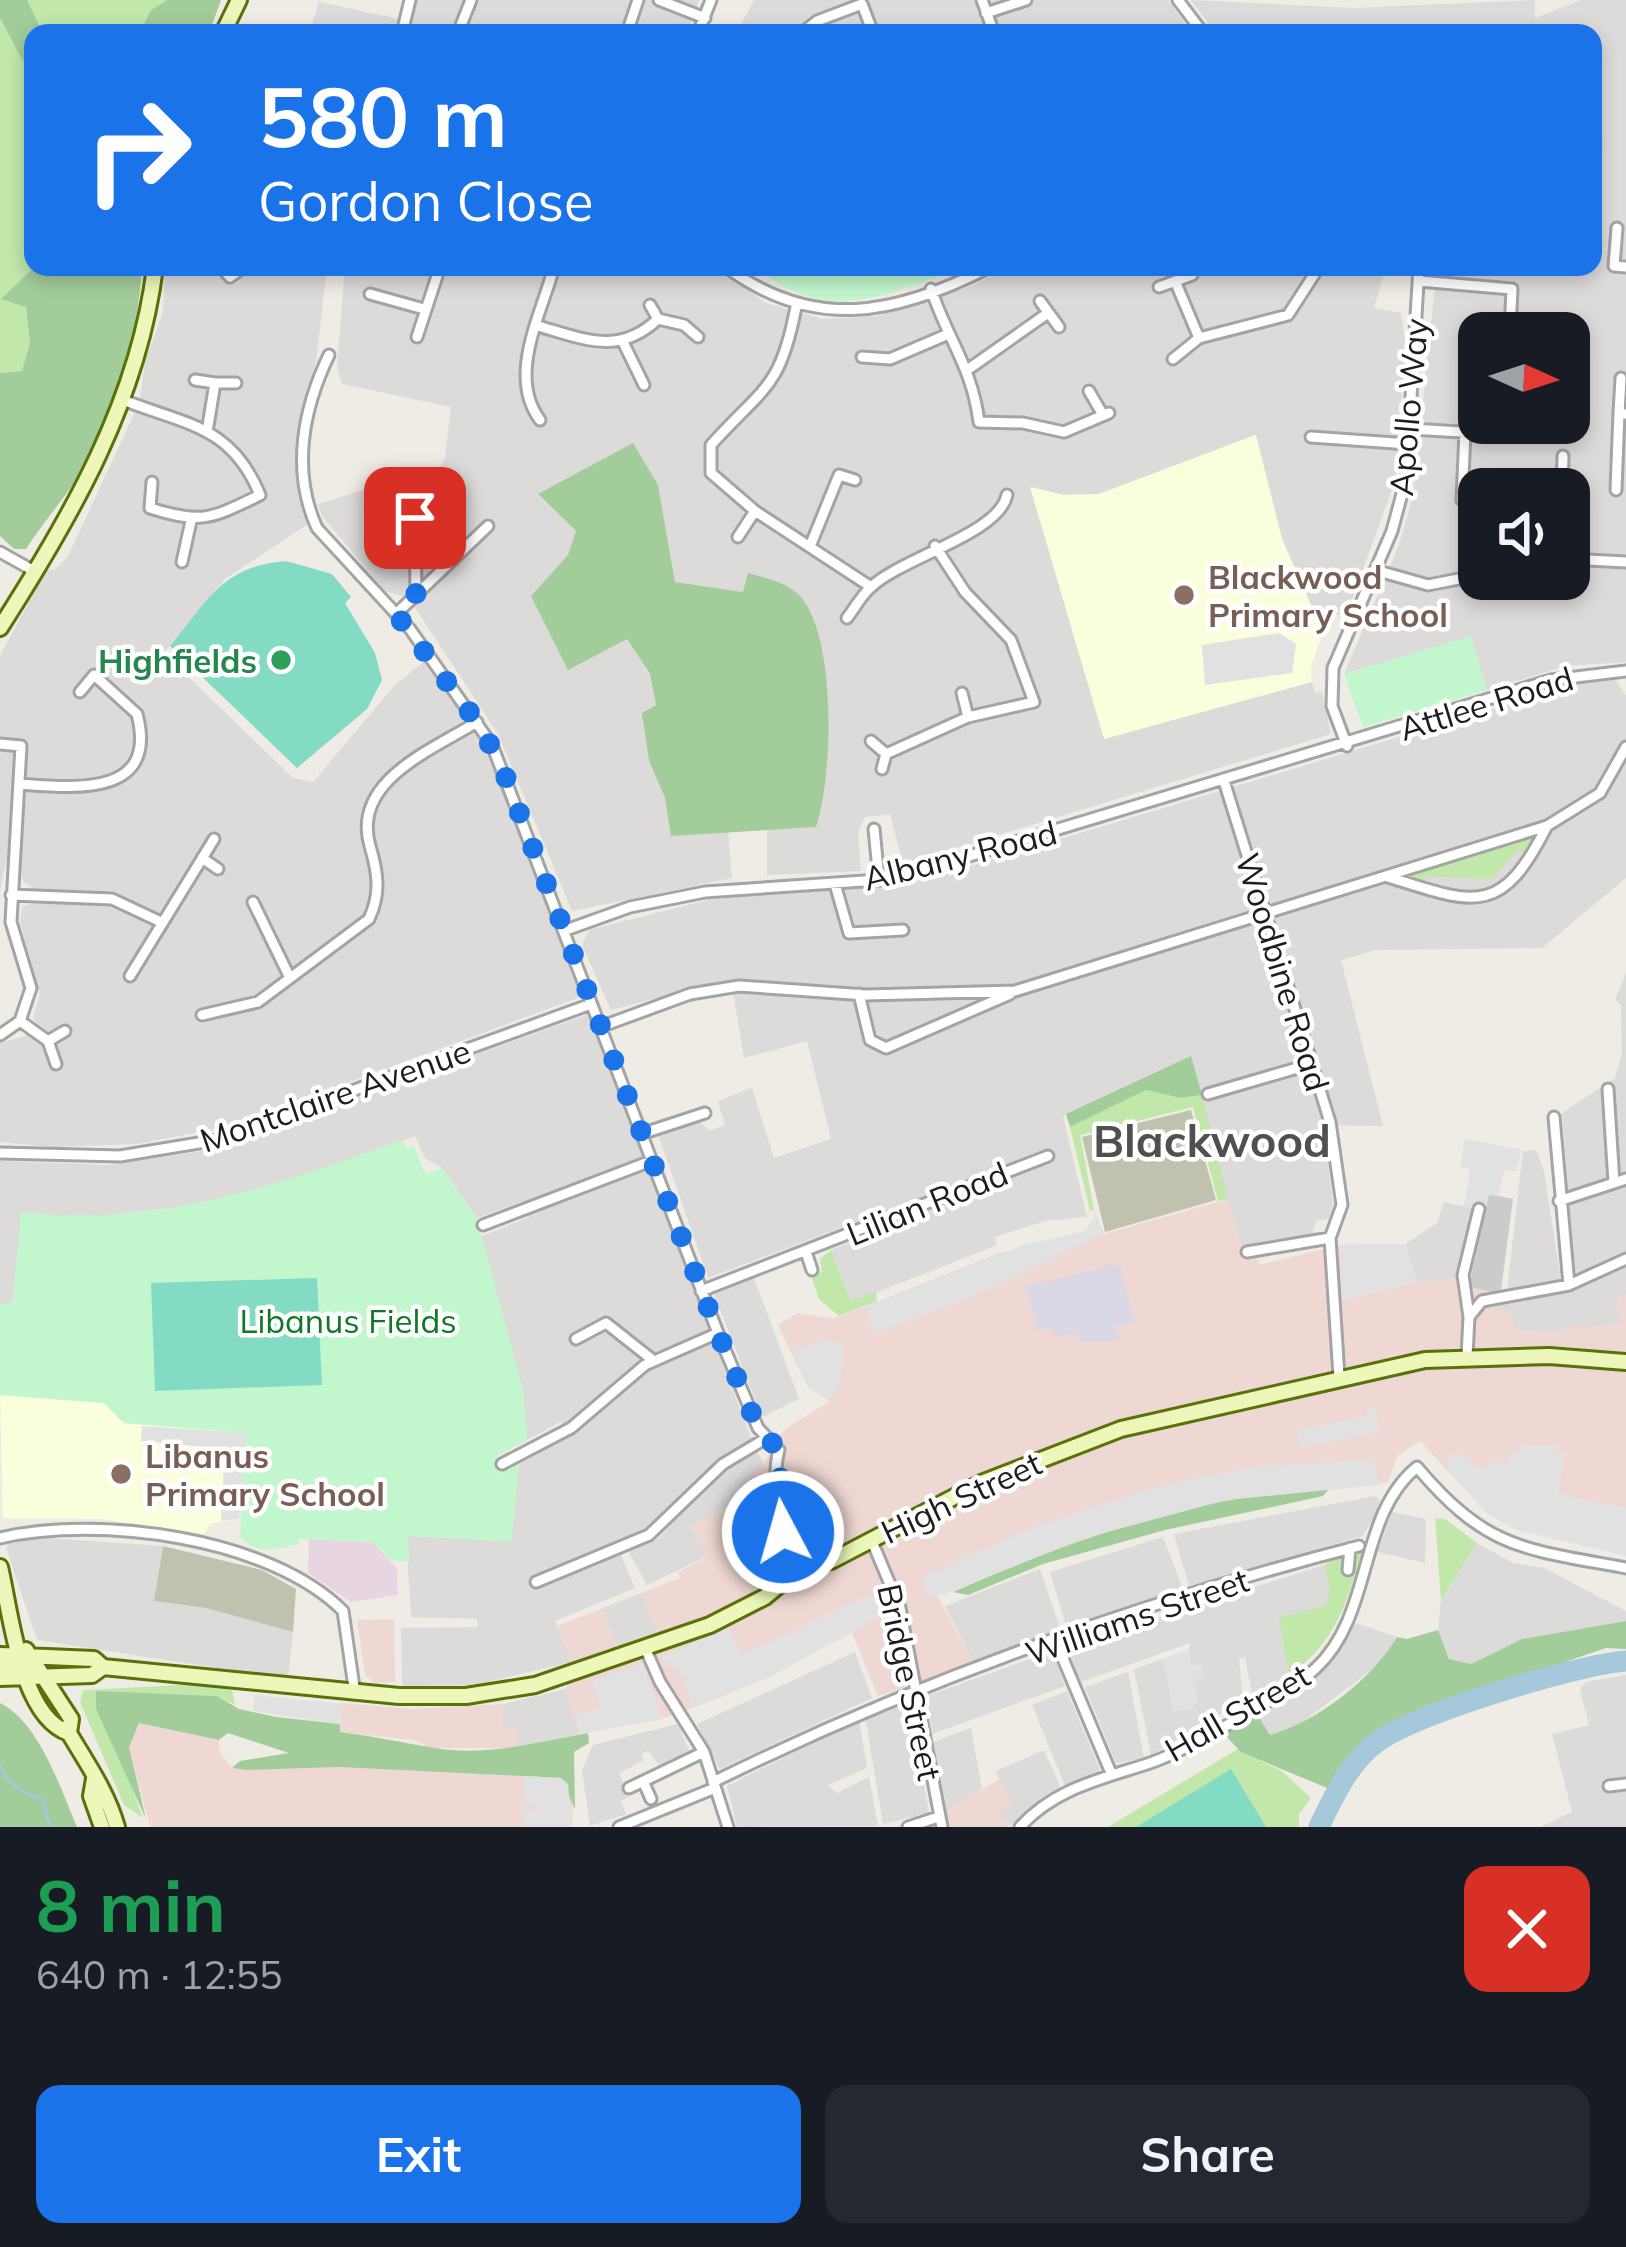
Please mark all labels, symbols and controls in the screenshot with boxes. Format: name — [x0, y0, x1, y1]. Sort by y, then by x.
text: 580 m — [258, 63, 508, 168]
icon: right — [60, 72, 216, 228]
text: Gordon Close — [258, 167, 593, 235]
north arrow — [1458, 312, 1590, 444]
map controls — [1458, 312, 1590, 600]
street label: Apollo Way — [1380, 316, 1436, 497]
pin — [364, 467, 466, 569]
button: sound — [1458, 468, 1590, 600]
icon: arrive — [382, 485, 448, 551]
place label: Blackwood Primary School — [1208, 556, 1448, 635]
marker: Blackwood Primary School — [1171, 582, 1197, 608]
place label: Highfields — [98, 640, 257, 681]
marker: Highfields — [268, 647, 294, 673]
street label: Attlee Road — [1394, 657, 1578, 749]
street label: Albany Road — [859, 811, 1061, 899]
street label: Woodbine Road — [1227, 848, 1339, 1096]
street label: Montclaire Avenue — [195, 1030, 475, 1160]
district label: Blackwood — [1093, 1112, 1331, 1168]
street label: Lilian Road — [840, 1152, 1014, 1254]
park label: Libanus Fields — [239, 1300, 457, 1341]
place label: Libanus Primary School — [145, 1435, 385, 1514]
street label: High Street — [874, 1442, 1048, 1552]
marker: Libanus Primary School — [108, 1461, 134, 1487]
position arrow — [720, 1469, 846, 1595]
street label: Williams Street — [1020, 1559, 1254, 1673]
street label: Bridge Street — [869, 1580, 951, 1784]
street label: Hall Street — [1157, 1654, 1317, 1770]
text: 8 min — [36, 1860, 226, 1950]
button: close — [1464, 1866, 1590, 1992]
text: 640 m · 12:55 — [36, 1950, 282, 1999]
button: Exit — [36, 2085, 801, 2223]
button: Share — [825, 2085, 1590, 2223]

